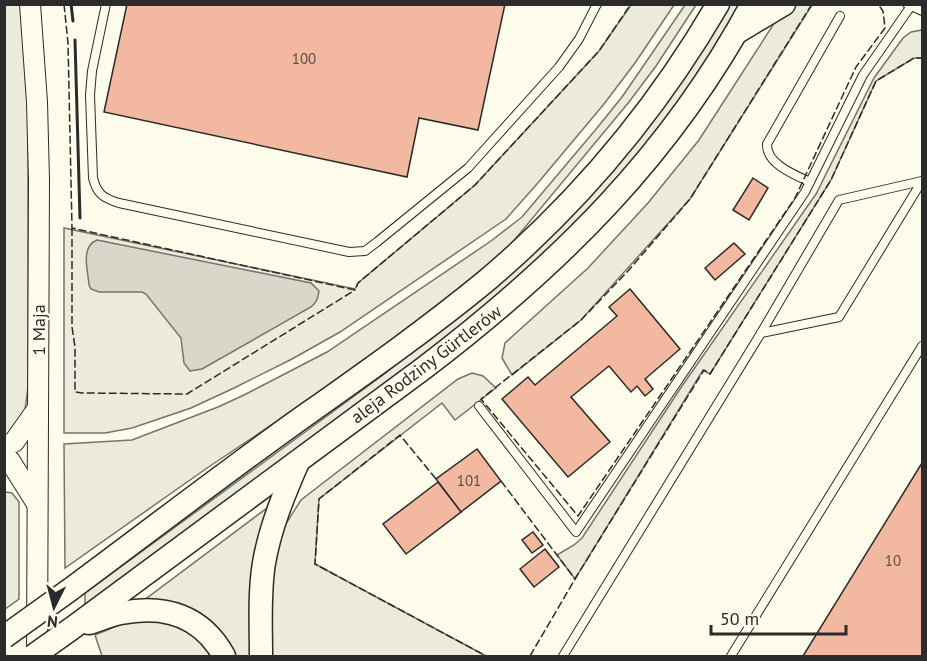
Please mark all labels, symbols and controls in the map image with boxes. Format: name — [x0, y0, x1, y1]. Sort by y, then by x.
house number: 100 — [292, 49, 316, 68]
street label: aleja Rodziny Gürtlerów — [346, 299, 507, 428]
street label: 1 Maja — [27, 304, 50, 356]
house number: 101 — [457, 471, 481, 490]
house number: 10 — [885, 551, 901, 570]
north arrow — [24, 577, 84, 637]
scale bar — [711, 598, 846, 636]
text: 50 m — [720, 607, 759, 630]
text: N — [46, 611, 59, 632]

